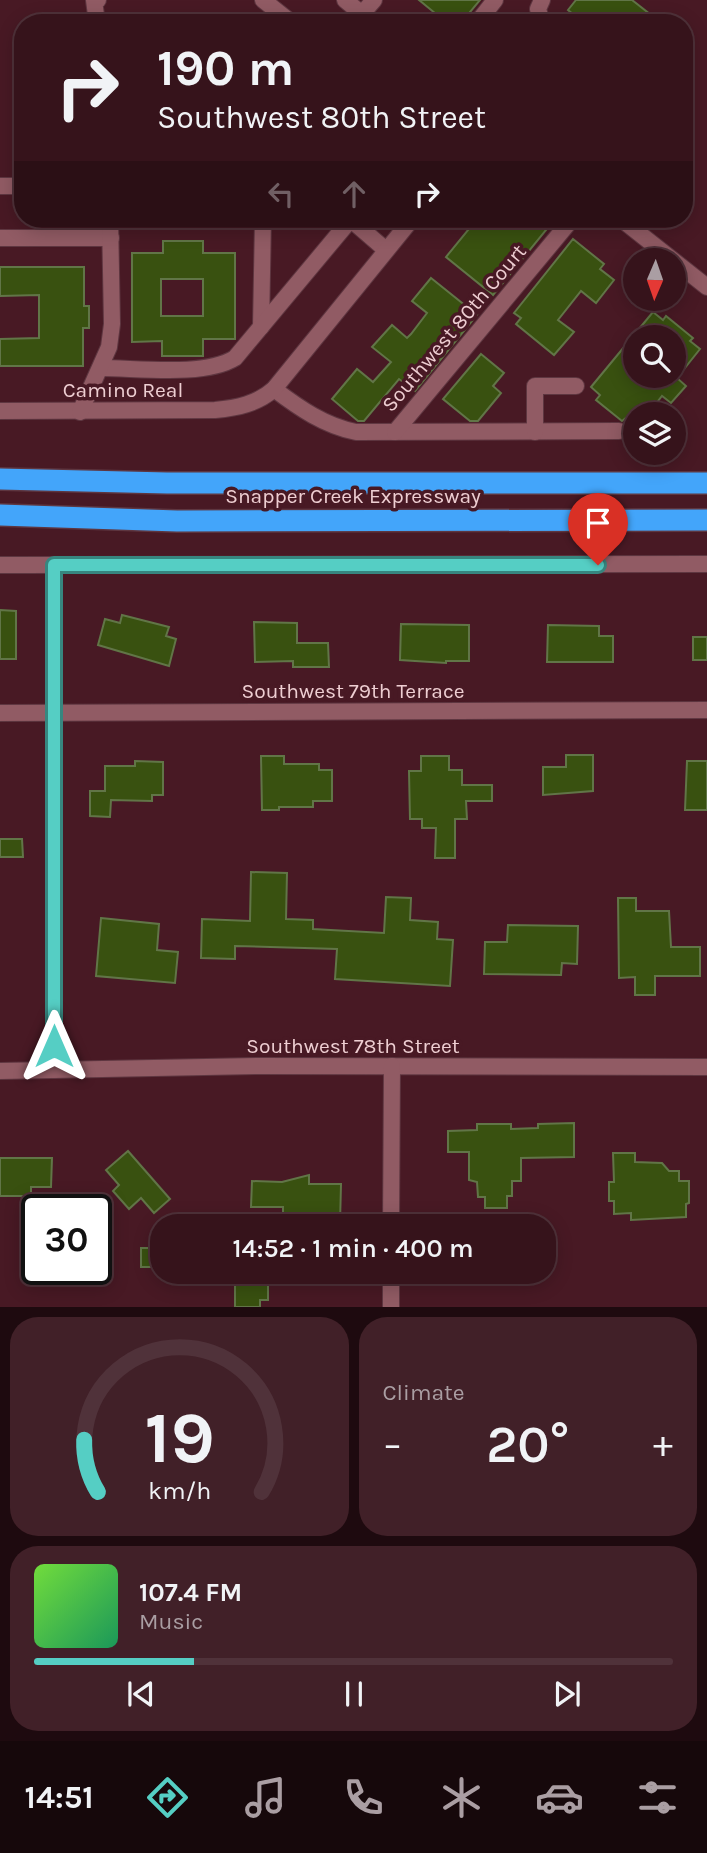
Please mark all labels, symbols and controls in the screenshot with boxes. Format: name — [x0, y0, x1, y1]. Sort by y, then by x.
text: 190 m — [157, 40, 294, 97]
icon: right — [42, 42, 133, 133]
text: Southwest 80th Street — [157, 99, 486, 136]
icon: left — [262, 175, 300, 213]
icon: ahead — [335, 175, 373, 213]
icon: right — [408, 175, 446, 213]
street label: Southwest 80th Court — [377, 239, 531, 416]
north arrow — [623, 248, 686, 312]
map controls — [623, 248, 686, 465]
button: search — [623, 325, 686, 388]
street label: Camino Real — [63, 378, 183, 402]
button: layers — [623, 402, 686, 465]
street label: Snapper Creek Expressway — [225, 484, 481, 508]
pin — [568, 493, 628, 565]
icon: arrive — [579, 504, 617, 542]
street label: Southwest 79th Terrace — [241, 679, 465, 703]
position arrow — [17, 1009, 91, 1083]
street label: Southwest 78th Street — [246, 1034, 460, 1058]
speed limit sign: 30 — [21, 1194, 112, 1285]
text: 14:52 · 1 min · 400 m — [232, 1233, 474, 1264]
text: Climate — [383, 1379, 465, 1406]
text: 19 — [144, 1396, 214, 1481]
text: 20° — [486, 1414, 569, 1475]
text: − — [383, 1422, 402, 1467]
text: + — [653, 1422, 673, 1467]
text: km/h — [148, 1476, 211, 1505]
text: 107.4 FM — [139, 1577, 242, 1608]
text: Music — [139, 1608, 203, 1635]
icon: previous — [122, 1675, 160, 1713]
icon: pause — [335, 1675, 373, 1713]
icon: next — [548, 1675, 586, 1713]
icon: directions — [143, 1773, 192, 1822]
icon: music — [241, 1773, 290, 1822]
icon: phone — [339, 1773, 388, 1822]
icon: climate — [437, 1773, 486, 1822]
icon: car — [535, 1773, 584, 1822]
icon: filters — [633, 1773, 682, 1822]
text: 14:51 — [25, 1779, 94, 1816]

